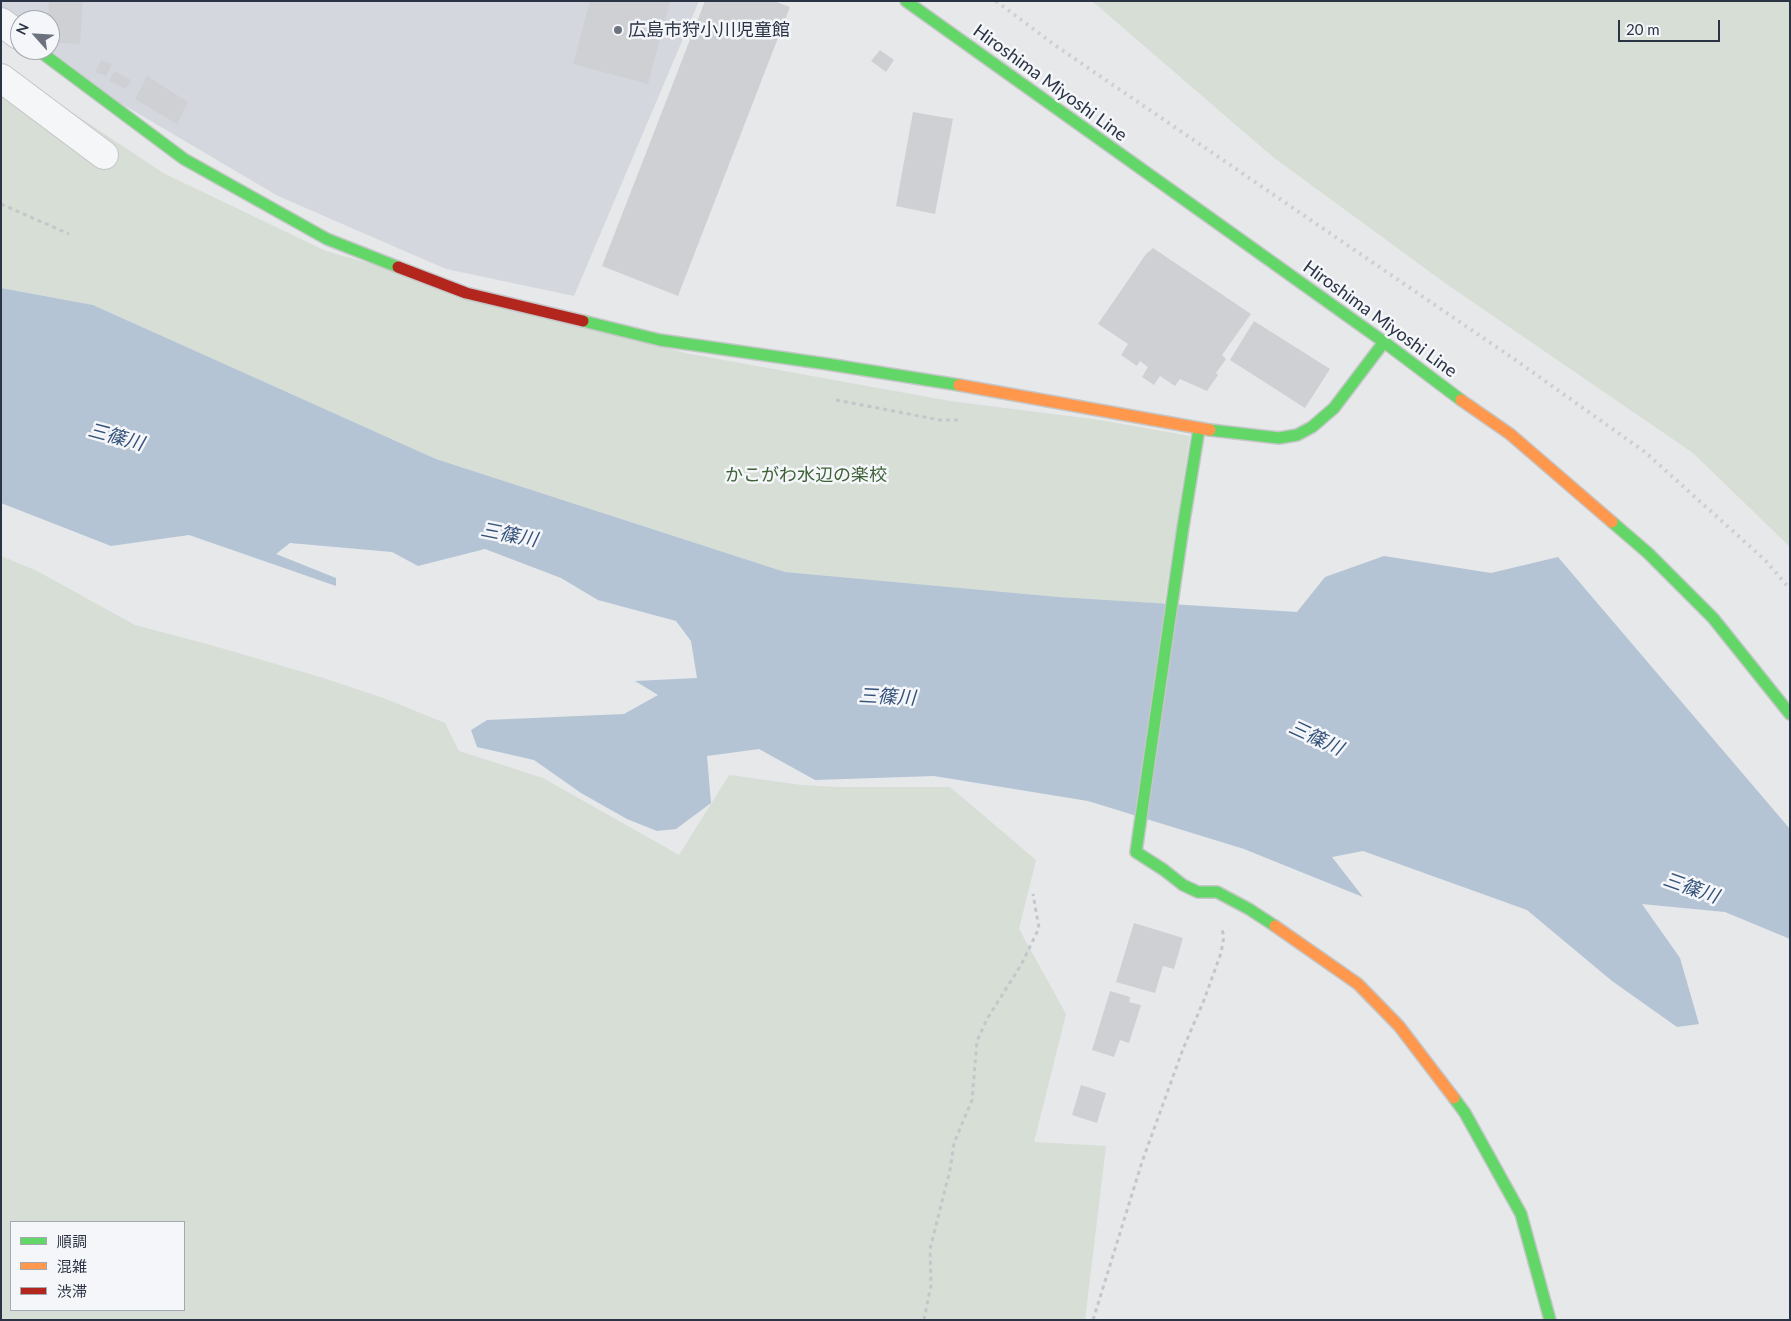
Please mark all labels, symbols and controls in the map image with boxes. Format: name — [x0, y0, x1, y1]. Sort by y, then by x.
north arrow — [10, 10, 60, 60]
scale bar — [1621, 10, 1724, 42]
place label: 広島市狩小川児童館 — [628, 19, 790, 41]
text: N — [12, 20, 32, 37]
street label: Hiroshima Miyoshi Line — [969, 20, 1131, 146]
text: 20 m — [1626, 20, 1660, 38]
marker: 広島市狩小川児童館 — [612, 24, 624, 36]
street label: Hiroshima Miyoshi Line — [1299, 256, 1461, 382]
water label: 三篠川 — [86, 419, 146, 455]
park label: かこがわ水辺の楽校 — [725, 464, 887, 486]
water label: 三篠川 — [479, 518, 539, 552]
water label: 三篠川 — [858, 684, 916, 710]
water label: 三篠川 — [1285, 716, 1347, 760]
water label: 三篠川 — [1660, 868, 1722, 908]
legend — [10, 1221, 185, 1311]
text: 順調 — [57, 1232, 87, 1250]
text: 混雑 — [57, 1257, 87, 1275]
text: 渋滞 — [57, 1282, 87, 1300]

